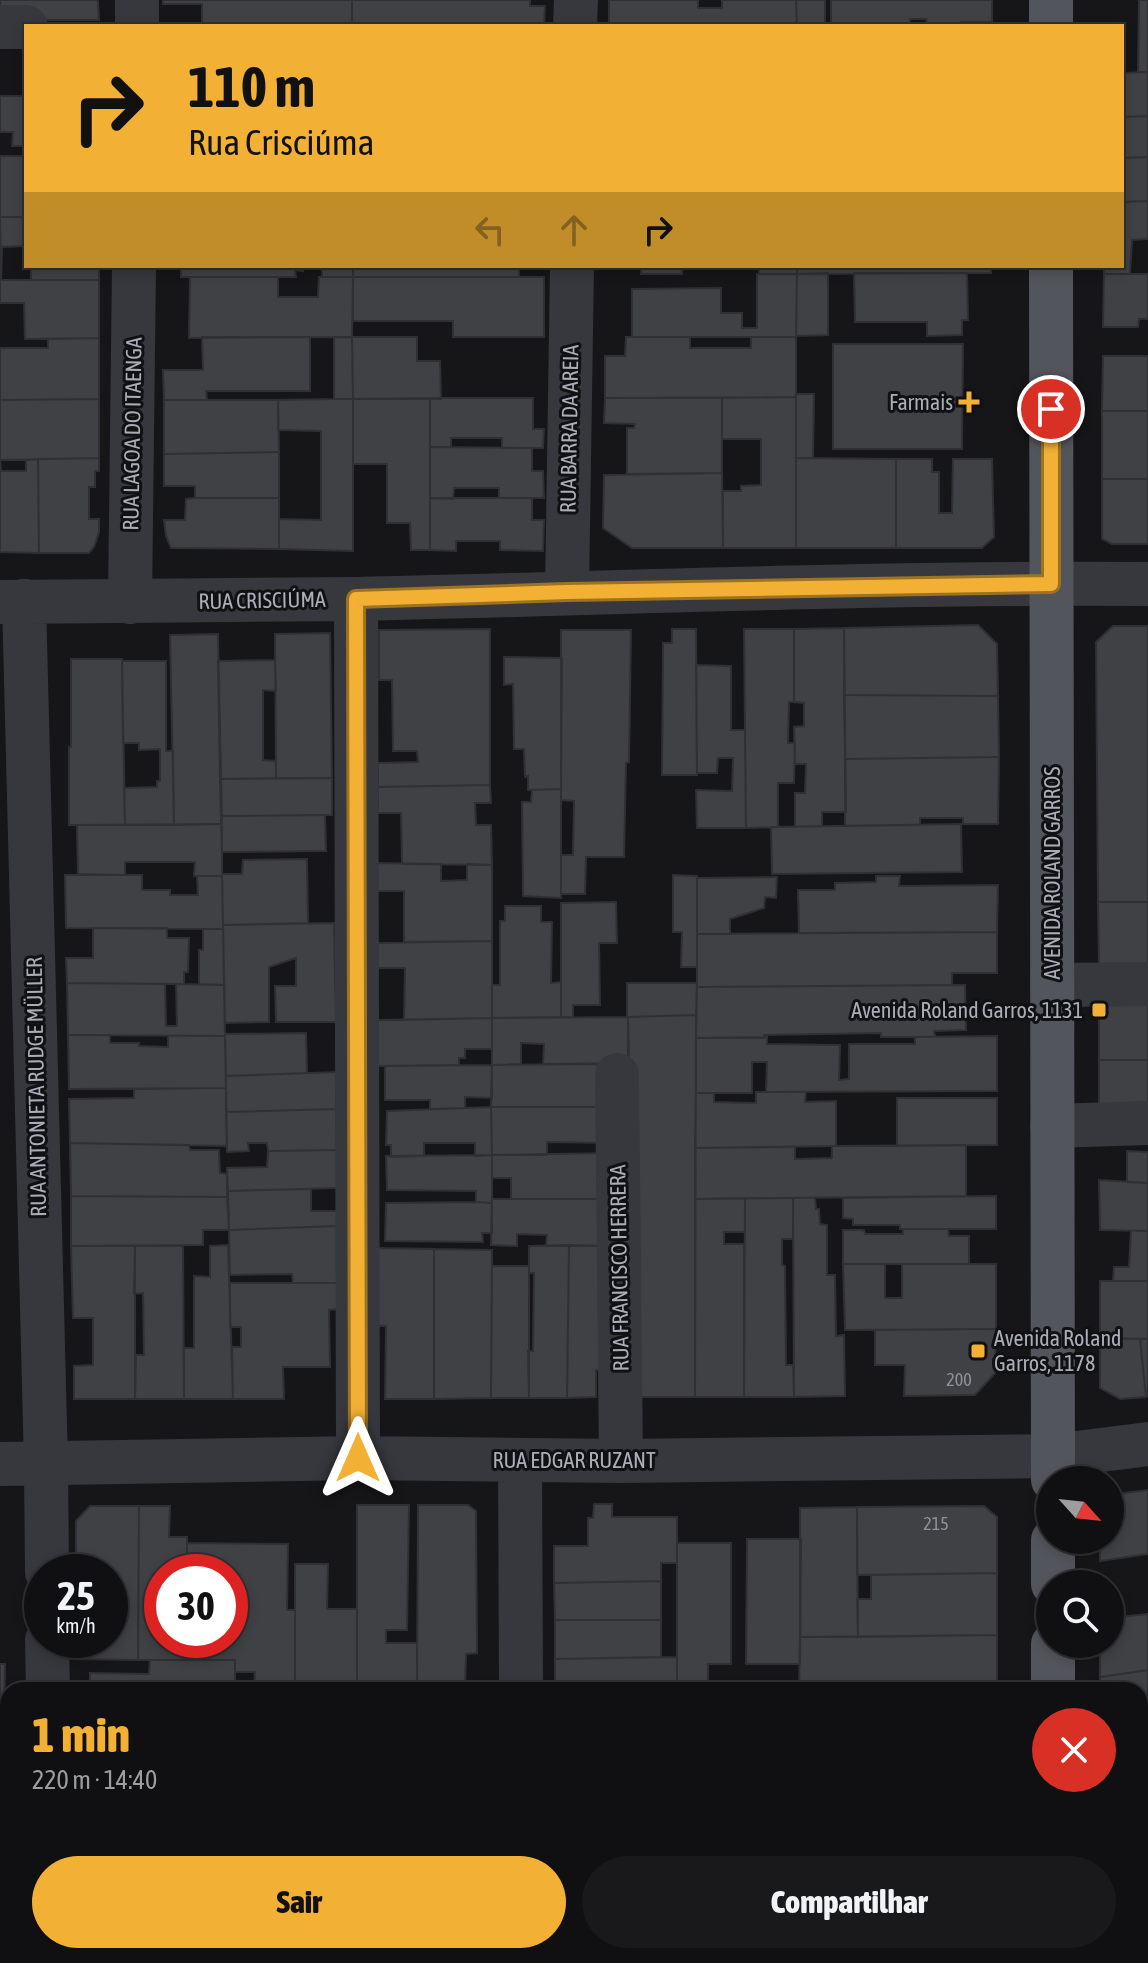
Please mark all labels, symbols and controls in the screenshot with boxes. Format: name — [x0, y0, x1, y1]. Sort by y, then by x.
text: 110 m — [188, 55, 315, 119]
icon: right — [56, 56, 160, 160]
text: Rua Crisciúma — [188, 121, 375, 163]
icon: left — [468, 208, 512, 252]
icon: ahead — [552, 208, 596, 252]
icon: right — [636, 208, 680, 252]
street label: RUA LAGOA DO ITAENGA — [117, 337, 147, 531]
street label: RUA BARRA DA AREIA — [555, 344, 583, 513]
pin — [1017, 375, 1085, 443]
icon: arrive — [1029, 387, 1073, 431]
place label: Farmais — [889, 389, 953, 415]
marker: Farmais — [960, 393, 978, 411]
street label: RUA CRISCIÚMA — [198, 586, 326, 614]
street label: AVENIDA ROLAND GARROS — [1039, 767, 1065, 979]
street label: RUA ANTONIETA RUDGE MÜLLER — [21, 957, 51, 1217]
place label: Avenida Roland Garros, 1131 — [851, 997, 1083, 1023]
marker: Avenida Roland Garros, 1131 — [1090, 1001, 1108, 1019]
street label: RUA FRANCISCO HERRERA — [604, 1164, 634, 1372]
place label: Avenida Roland Garros, 1178 — [994, 1325, 1122, 1376]
marker: Avenida Roland Garros, 1178 — [969, 1342, 987, 1360]
house number: 200 — [946, 1369, 972, 1390]
position arrow — [316, 1416, 400, 1500]
street label: RUA EDGAR RUZANT — [492, 1447, 656, 1473]
north arrow — [1036, 1466, 1124, 1554]
map controls — [1036, 1466, 1124, 1658]
house number: 215 — [923, 1513, 949, 1534]
speed limit sign: 30 — [144, 1554, 248, 1658]
button: search — [1036, 1570, 1124, 1658]
text: 25 — [57, 1573, 95, 1618]
text: km/h — [56, 1614, 96, 1637]
text: 1 min — [32, 1707, 130, 1762]
button: close — [1032, 1708, 1116, 1792]
text: 220 m · 14:40 — [32, 1765, 157, 1795]
button: Sair — [32, 1856, 566, 1948]
button: Compartilhar — [582, 1856, 1116, 1948]

